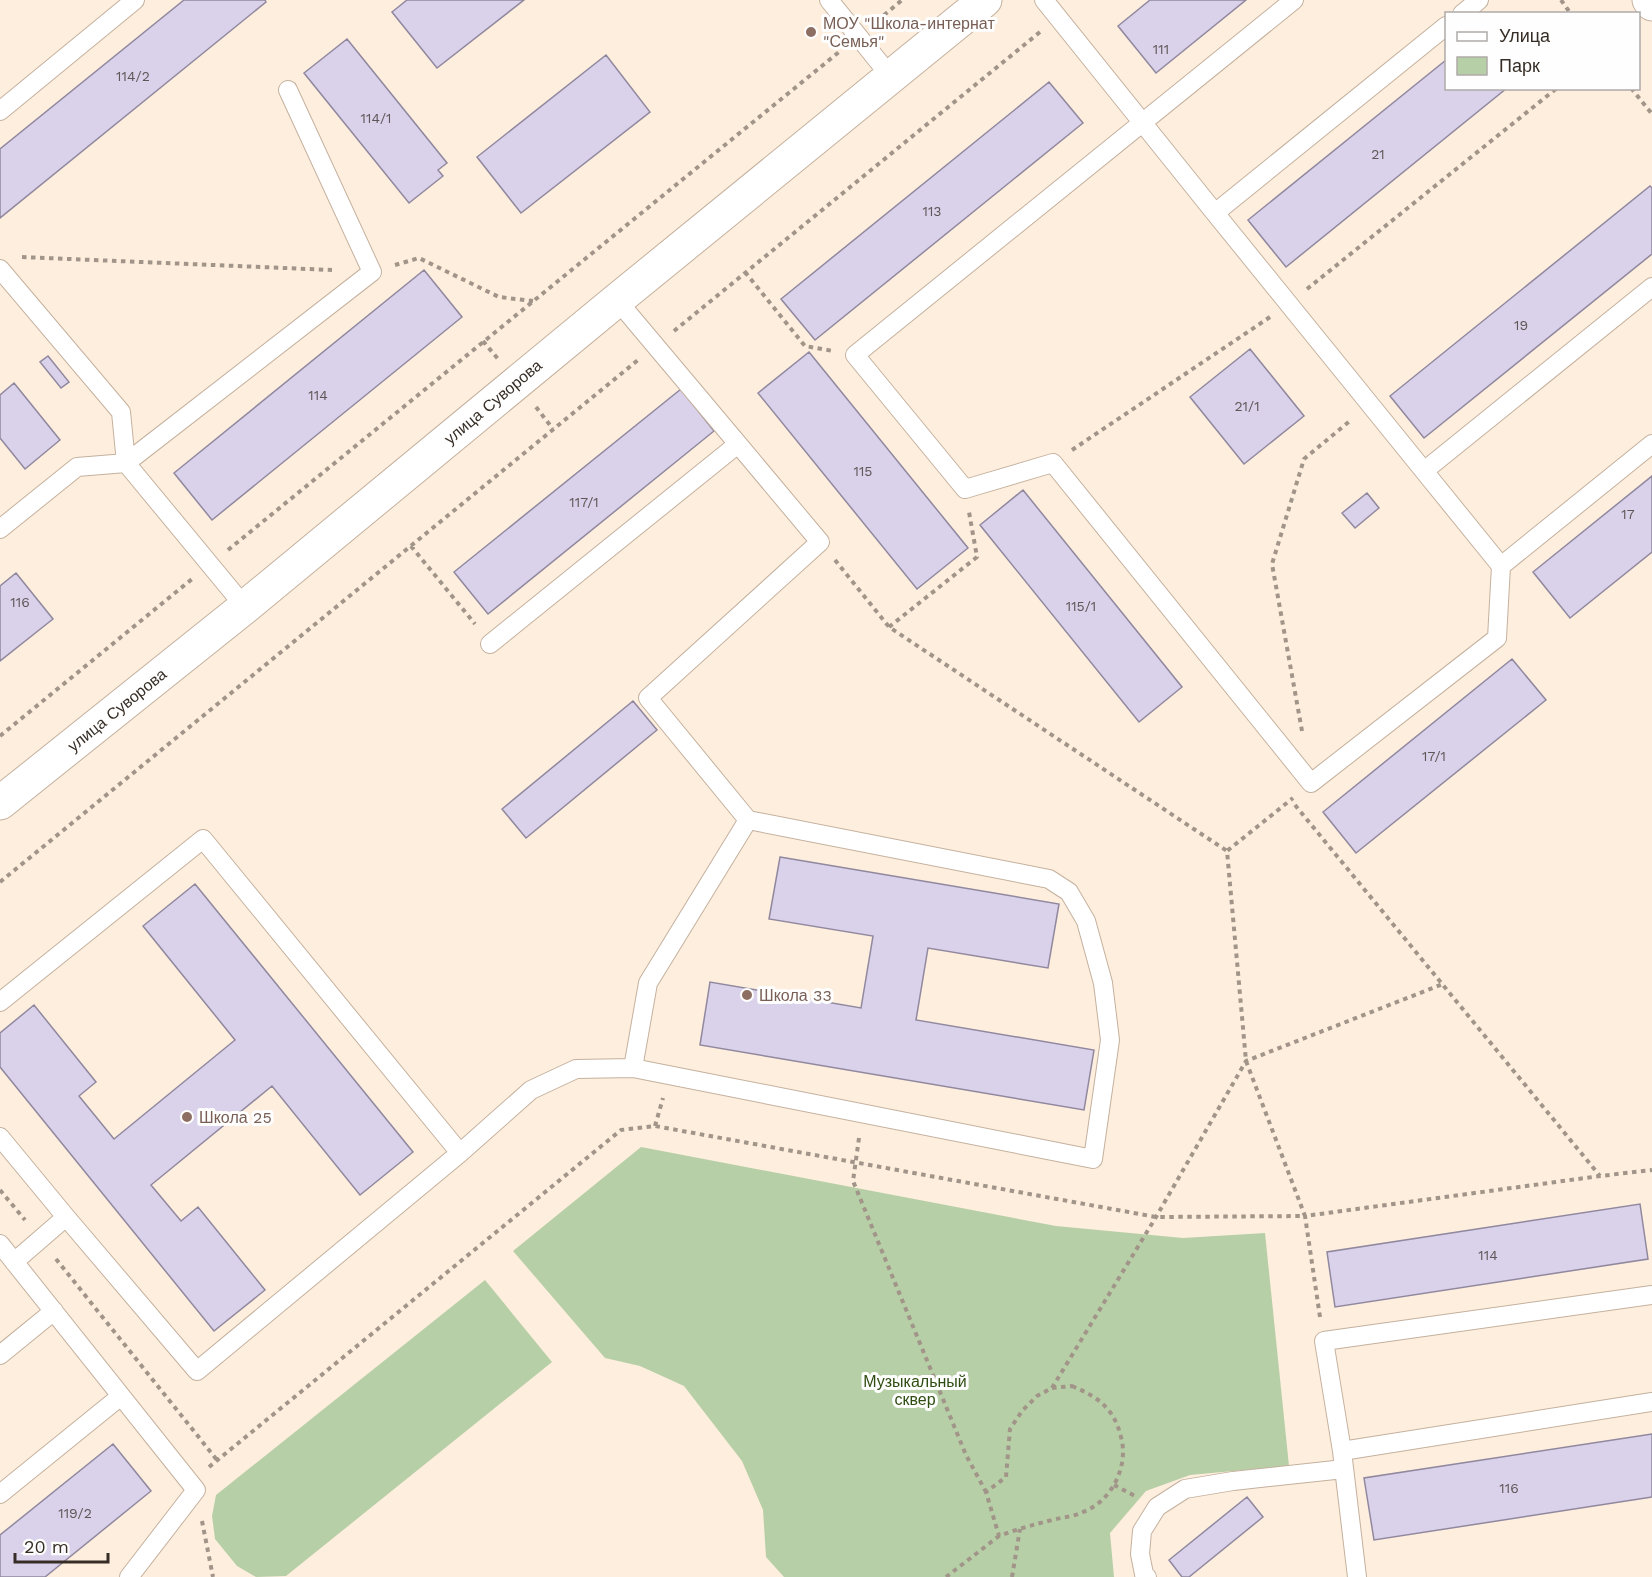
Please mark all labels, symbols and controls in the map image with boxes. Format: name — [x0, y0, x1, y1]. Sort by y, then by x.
legend — [1445, 12, 1640, 90]
place label: МОУ "Школа-интернат "Семья" — [823, 14, 995, 51]
marker: МОУ "Школа-интернат "Семья" — [804, 25, 818, 39]
text: Улица — [1499, 25, 1551, 46]
house number: 111 — [1153, 41, 1169, 57]
text: Парк — [1499, 55, 1540, 76]
house number: 114/2 — [116, 68, 150, 84]
house number: 114/1 — [360, 110, 392, 126]
house number: 21 — [1371, 146, 1385, 162]
house number: 113 — [922, 203, 942, 219]
house number: 19 — [1514, 317, 1528, 333]
street label: улица Суворова — [440, 356, 546, 448]
house number: 114 — [308, 387, 328, 403]
house number: 21/1 — [1234, 398, 1260, 414]
house number: 115 — [853, 463, 873, 479]
house number: 117/1 — [569, 494, 599, 510]
house number: 17 — [1621, 506, 1635, 522]
house number: 116 — [10, 594, 30, 610]
house number: 115/1 — [1066, 598, 1096, 614]
street label: улица Суворова — [64, 664, 170, 756]
house number: 17/1 — [1422, 748, 1446, 764]
place label: Школа 33 — [759, 986, 832, 1005]
marker: Школа 33 — [740, 988, 754, 1002]
place label: Школа 25 — [199, 1108, 272, 1127]
marker: Школа 25 — [180, 1110, 194, 1124]
house number: 114 — [1478, 1247, 1498, 1263]
park label: Музыкальный сквер — [863, 1372, 967, 1409]
house number: 116 — [1499, 1480, 1519, 1496]
house number: 119/2 — [58, 1505, 92, 1521]
scale bar — [15, 1526, 108, 1564]
text: 20 m — [24, 1536, 69, 1557]

